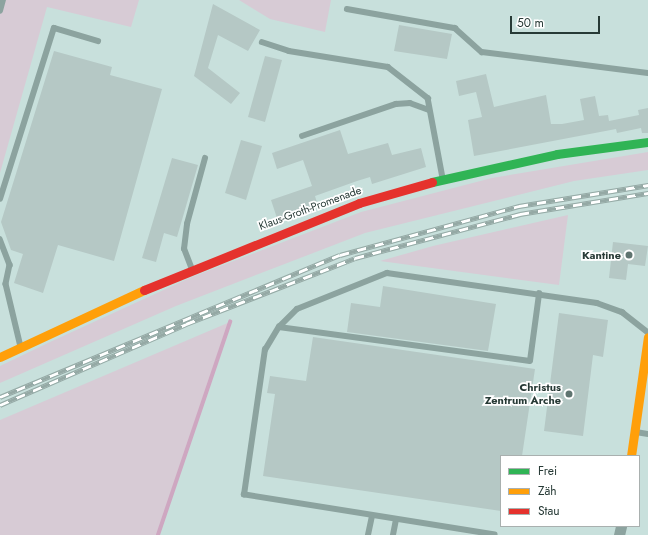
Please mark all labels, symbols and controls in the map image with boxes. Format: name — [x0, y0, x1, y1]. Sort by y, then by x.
scale bar — [512, 8, 602, 34]
text: 50 m — [517, 14, 544, 32]
street label: Klaus-Groth-Promenade — [257, 183, 363, 233]
place label: Kantine — [582, 248, 621, 262]
marker: Kantine — [624, 250, 634, 260]
place label: Christus Zentrum Arche — [485, 381, 561, 407]
marker: Christus Zentrum Arche — [564, 389, 574, 399]
legend — [500, 455, 640, 527]
text: Frei — [538, 462, 557, 480]
text: Zäh — [538, 482, 557, 500]
text: Stau — [538, 502, 560, 520]

